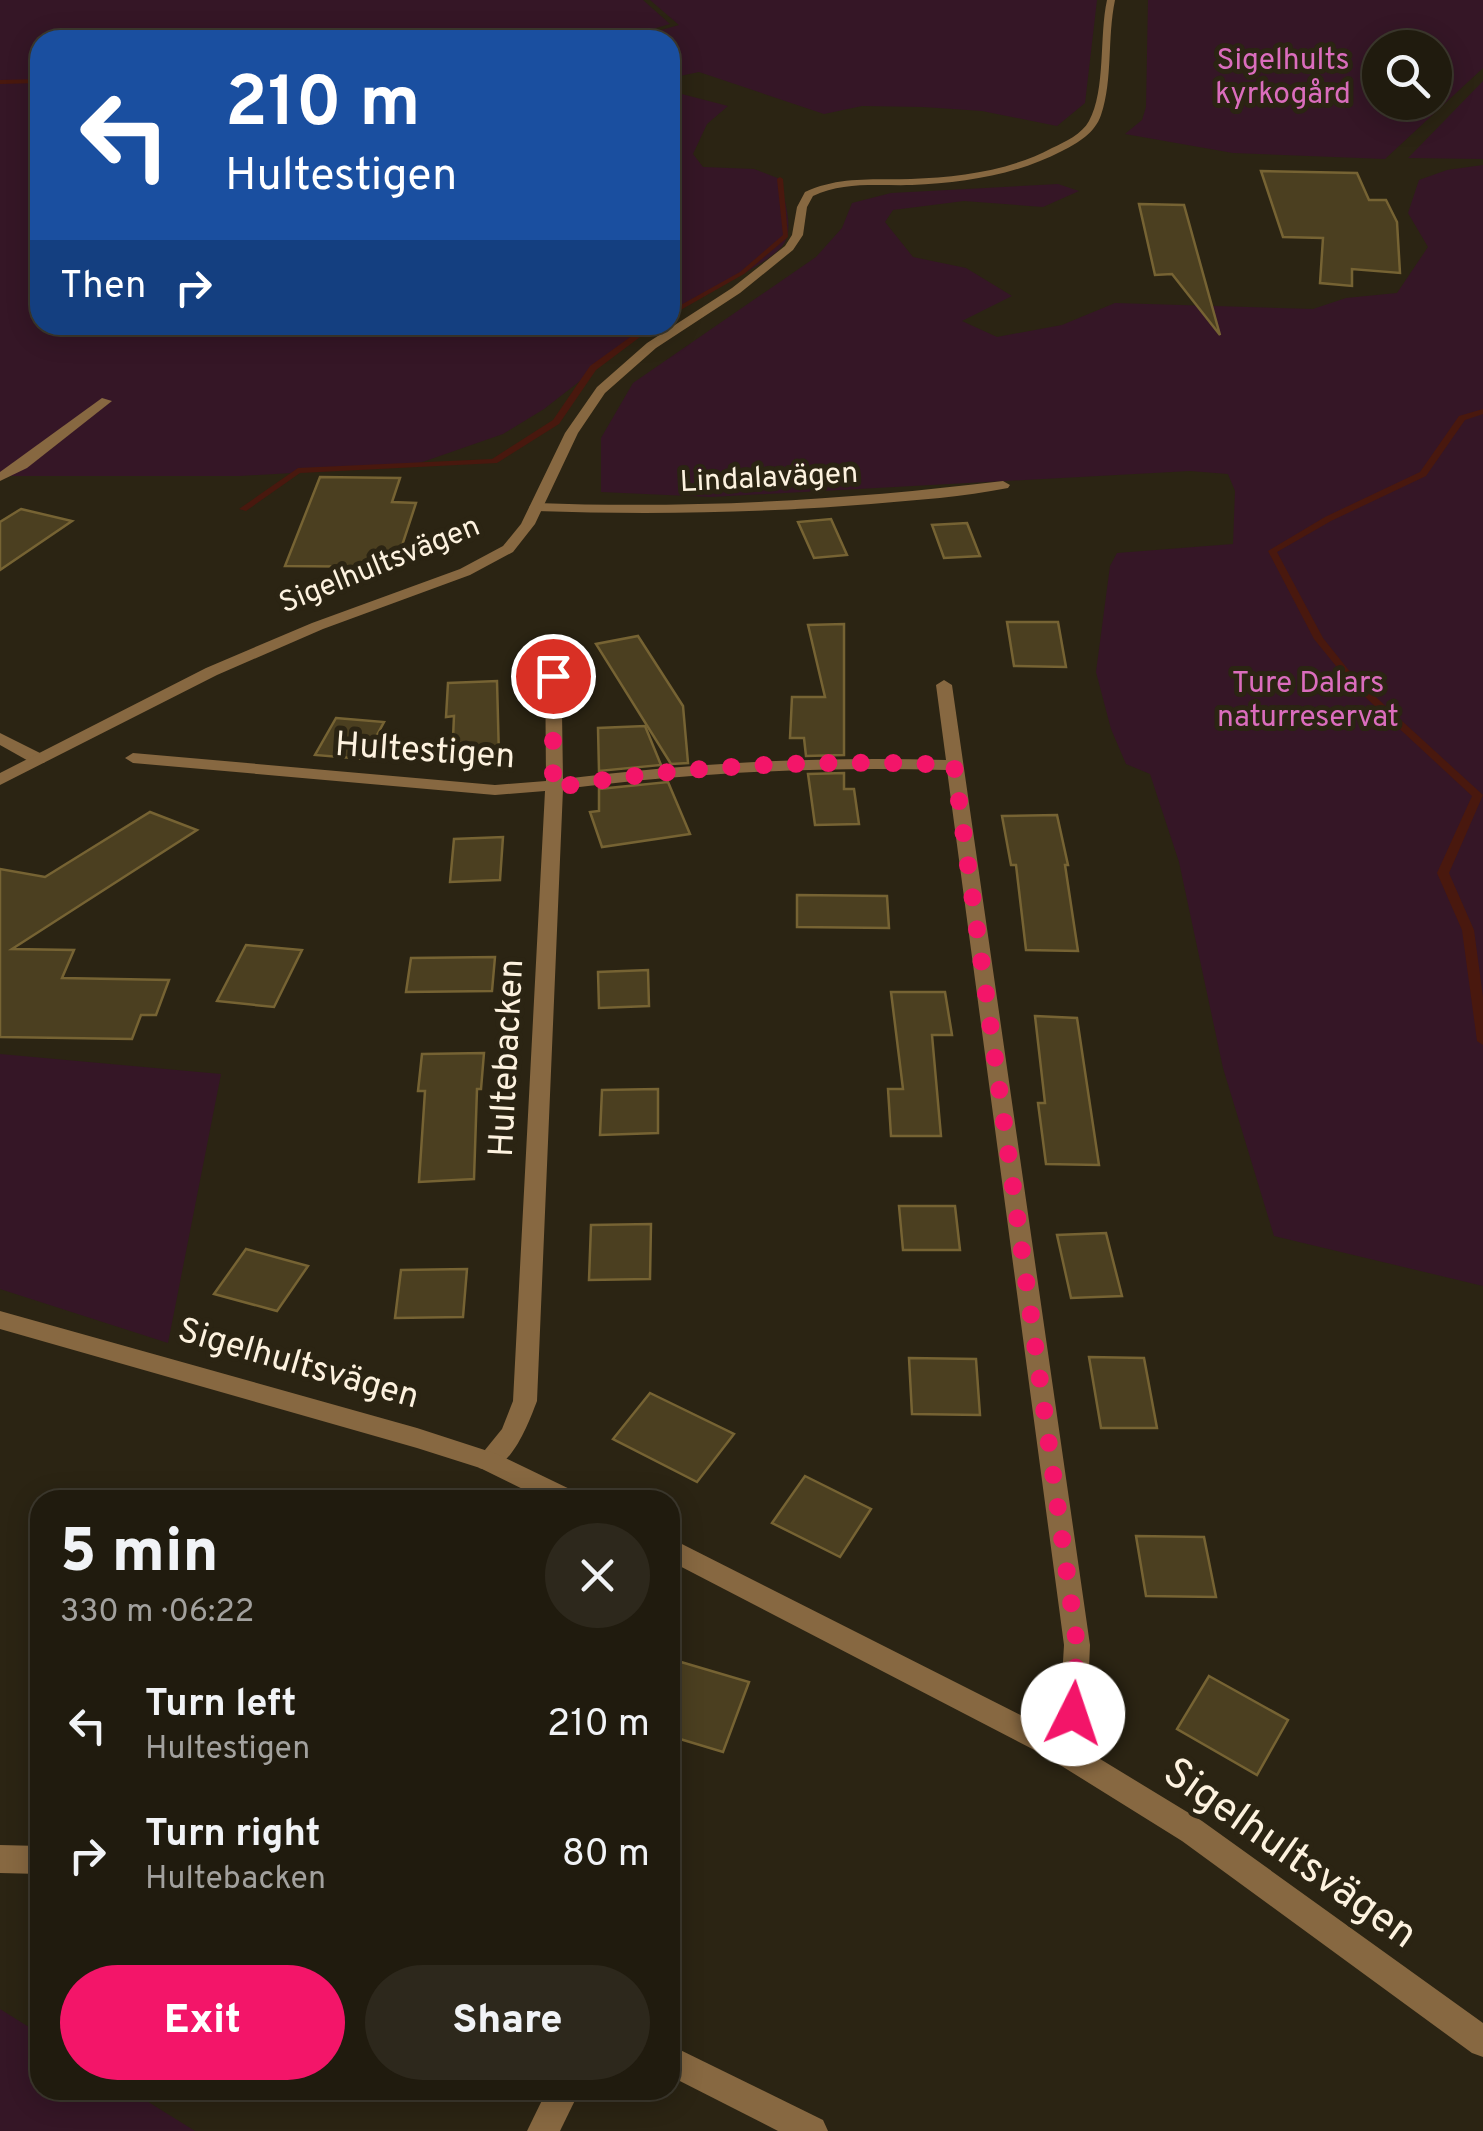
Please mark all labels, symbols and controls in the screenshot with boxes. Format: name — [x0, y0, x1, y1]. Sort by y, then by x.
map controls — [1362, 30, 1452, 120]
button: search — [1362, 30, 1452, 120]
park label: Sigelhults kyrkogård — [1215, 43, 1351, 114]
text: 210 m — [225, 62, 421, 151]
icon: left — [60, 70, 190, 200]
text: Hultestigen — [225, 149, 457, 206]
icon: right — [166, 260, 221, 315]
text: Then — [60, 263, 146, 312]
street label: Lindalavägen — [679, 456, 859, 502]
street label: Sigelhultsvägen — [274, 509, 486, 623]
pin — [511, 634, 596, 719]
icon: arrive — [526, 649, 581, 704]
park label: Ture Dalars naturreservat — [1217, 666, 1399, 737]
street label: Hultestigen — [333, 724, 517, 780]
street label: Hultebacken — [481, 958, 535, 1158]
street label: Sigelhultsvägen — [172, 1310, 424, 1420]
text: 5 min — [60, 1517, 219, 1593]
button: close — [545, 1523, 650, 1628]
text: 330 m · 06:22 — [60, 1593, 254, 1633]
position arrow — [1021, 1662, 1125, 1766]
text: Turn left — [145, 1681, 297, 1730]
icon: left — [60, 1698, 115, 1753]
text: 210 m — [547, 1701, 650, 1750]
text: Hultestigen — [145, 1730, 310, 1770]
street label: Sigelhultsvägen — [1152, 1748, 1426, 1962]
text: Turn right — [145, 1811, 320, 1860]
icon: right — [60, 1828, 115, 1883]
text: 80 m — [562, 1831, 650, 1880]
text: Hultebacken — [145, 1860, 326, 1900]
button: Exit — [60, 1965, 345, 2080]
button: Share — [365, 1965, 650, 2080]

